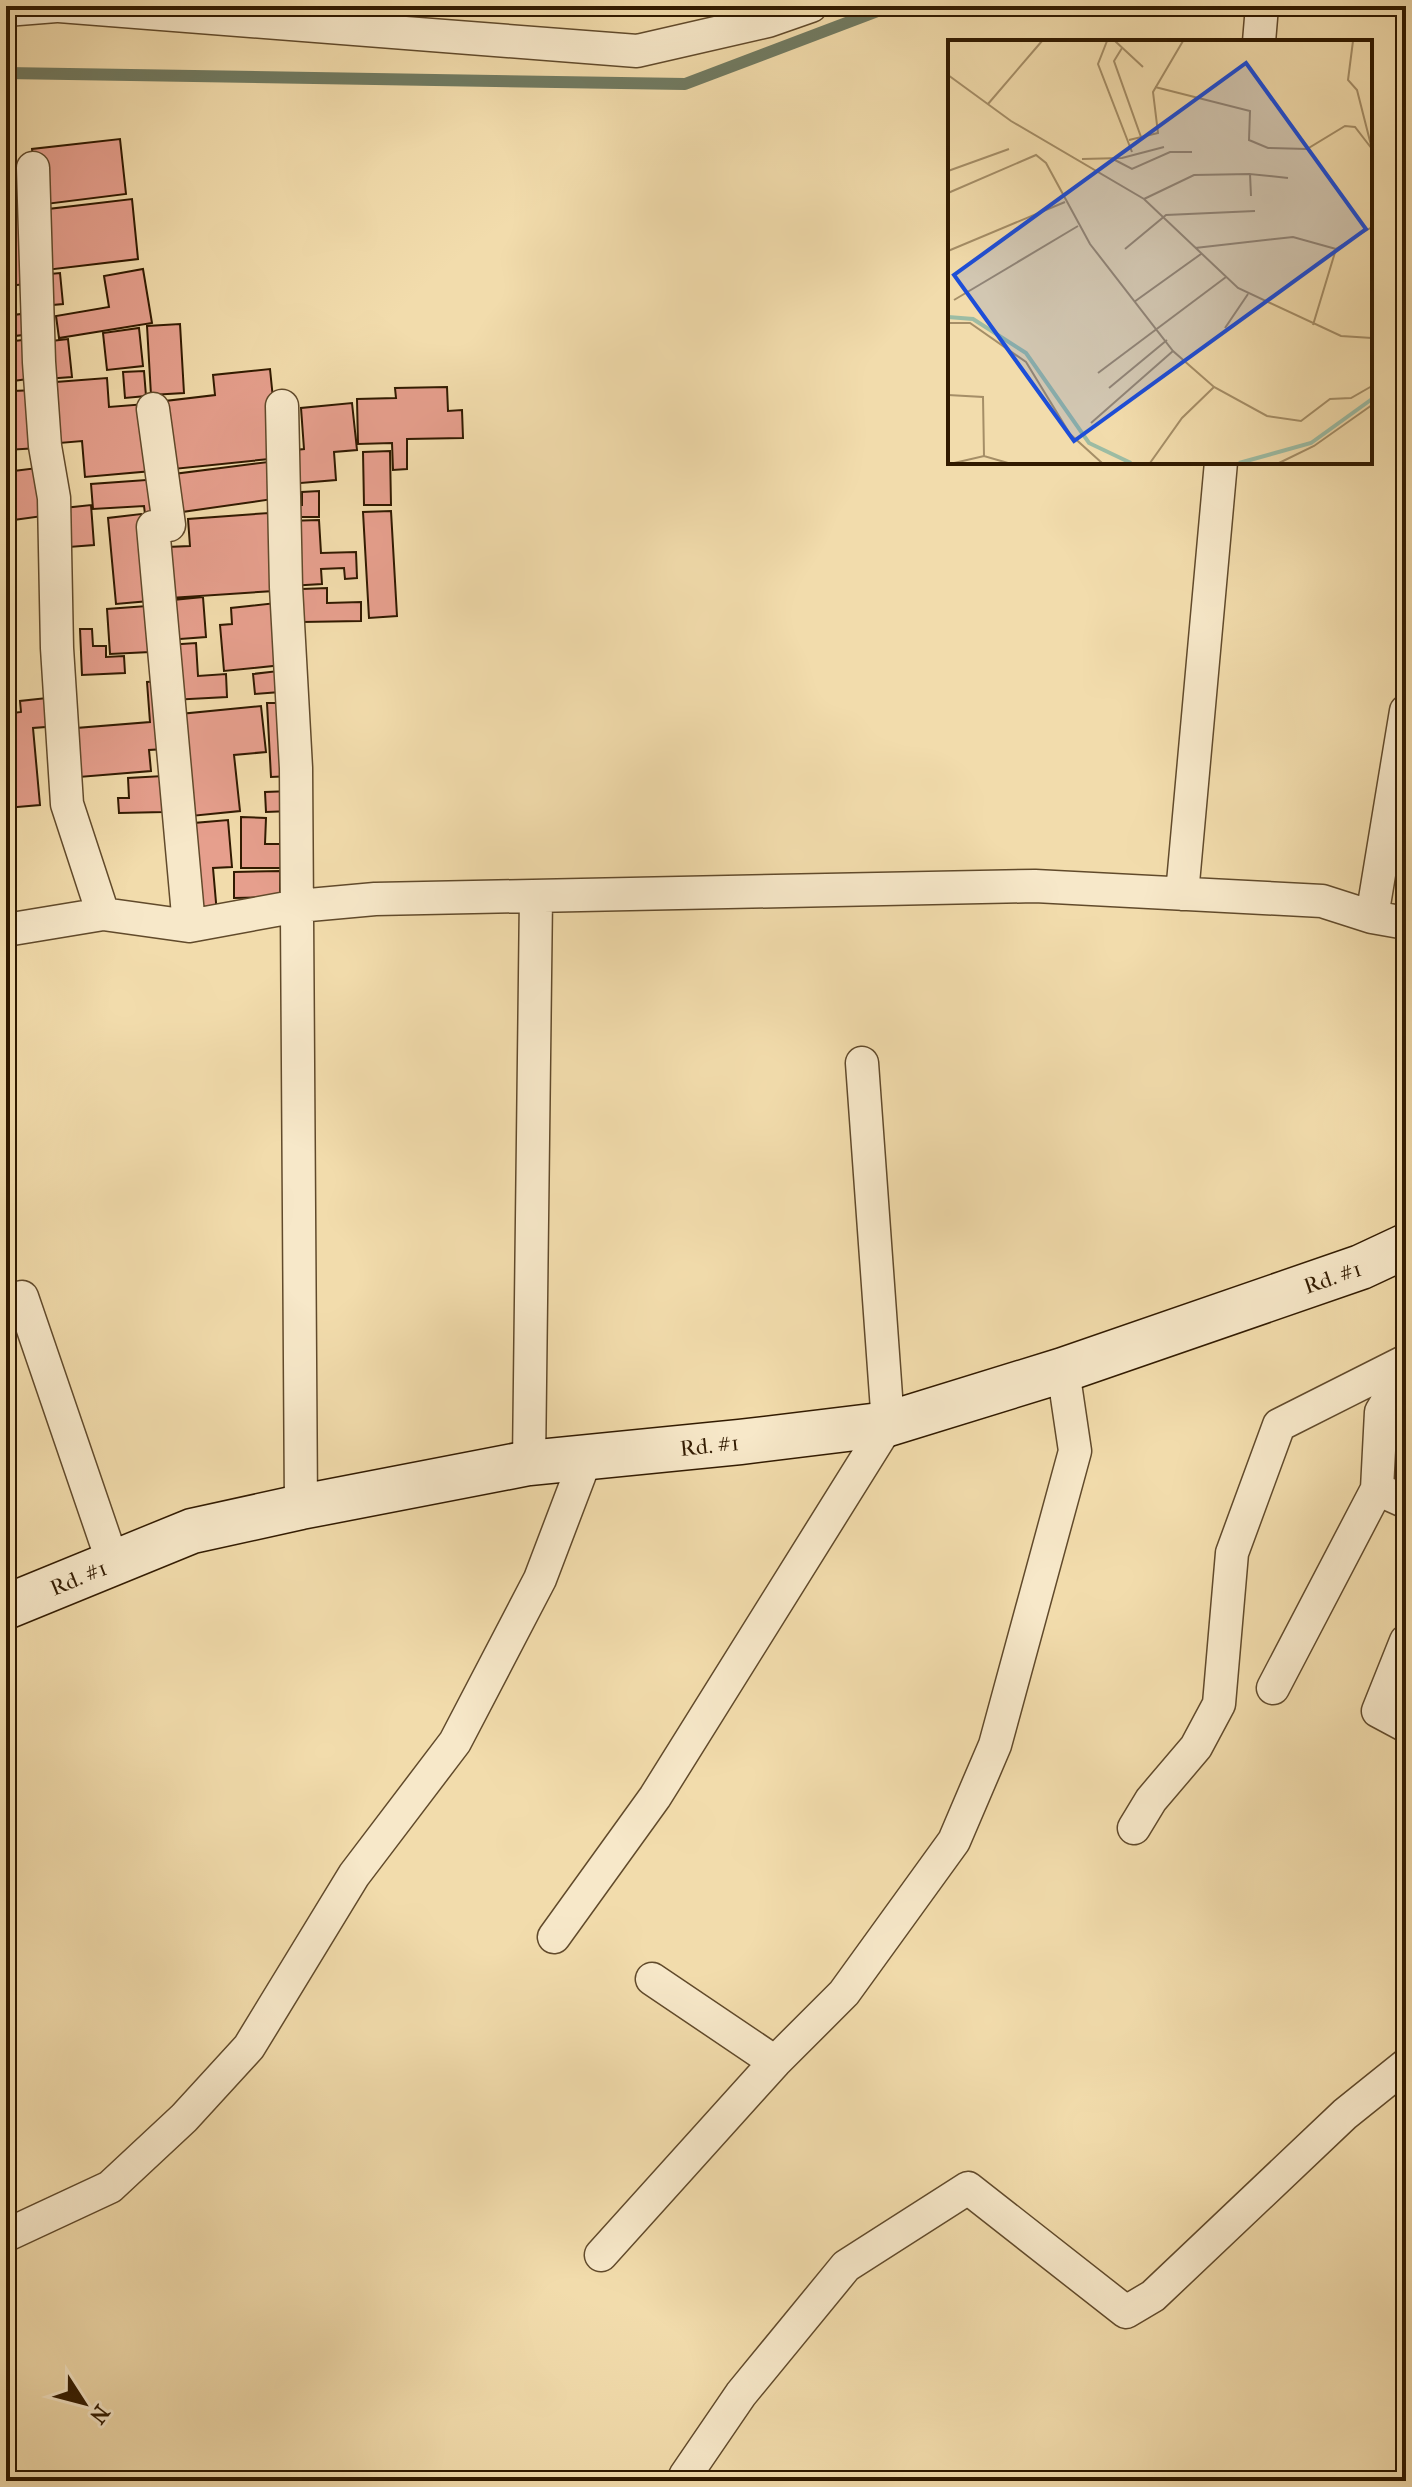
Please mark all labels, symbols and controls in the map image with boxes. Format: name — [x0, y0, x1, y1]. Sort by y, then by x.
inset map — [948, 40, 1372, 464]
street label: Rd. #1 — [1301, 1256, 1365, 1300]
street label: Rd. #1 — [679, 1430, 740, 1462]
street label: Rd. #1 — [46, 1555, 111, 1602]
north arrow — [44, 2363, 124, 2443]
text: N — [84, 2400, 115, 2429]

